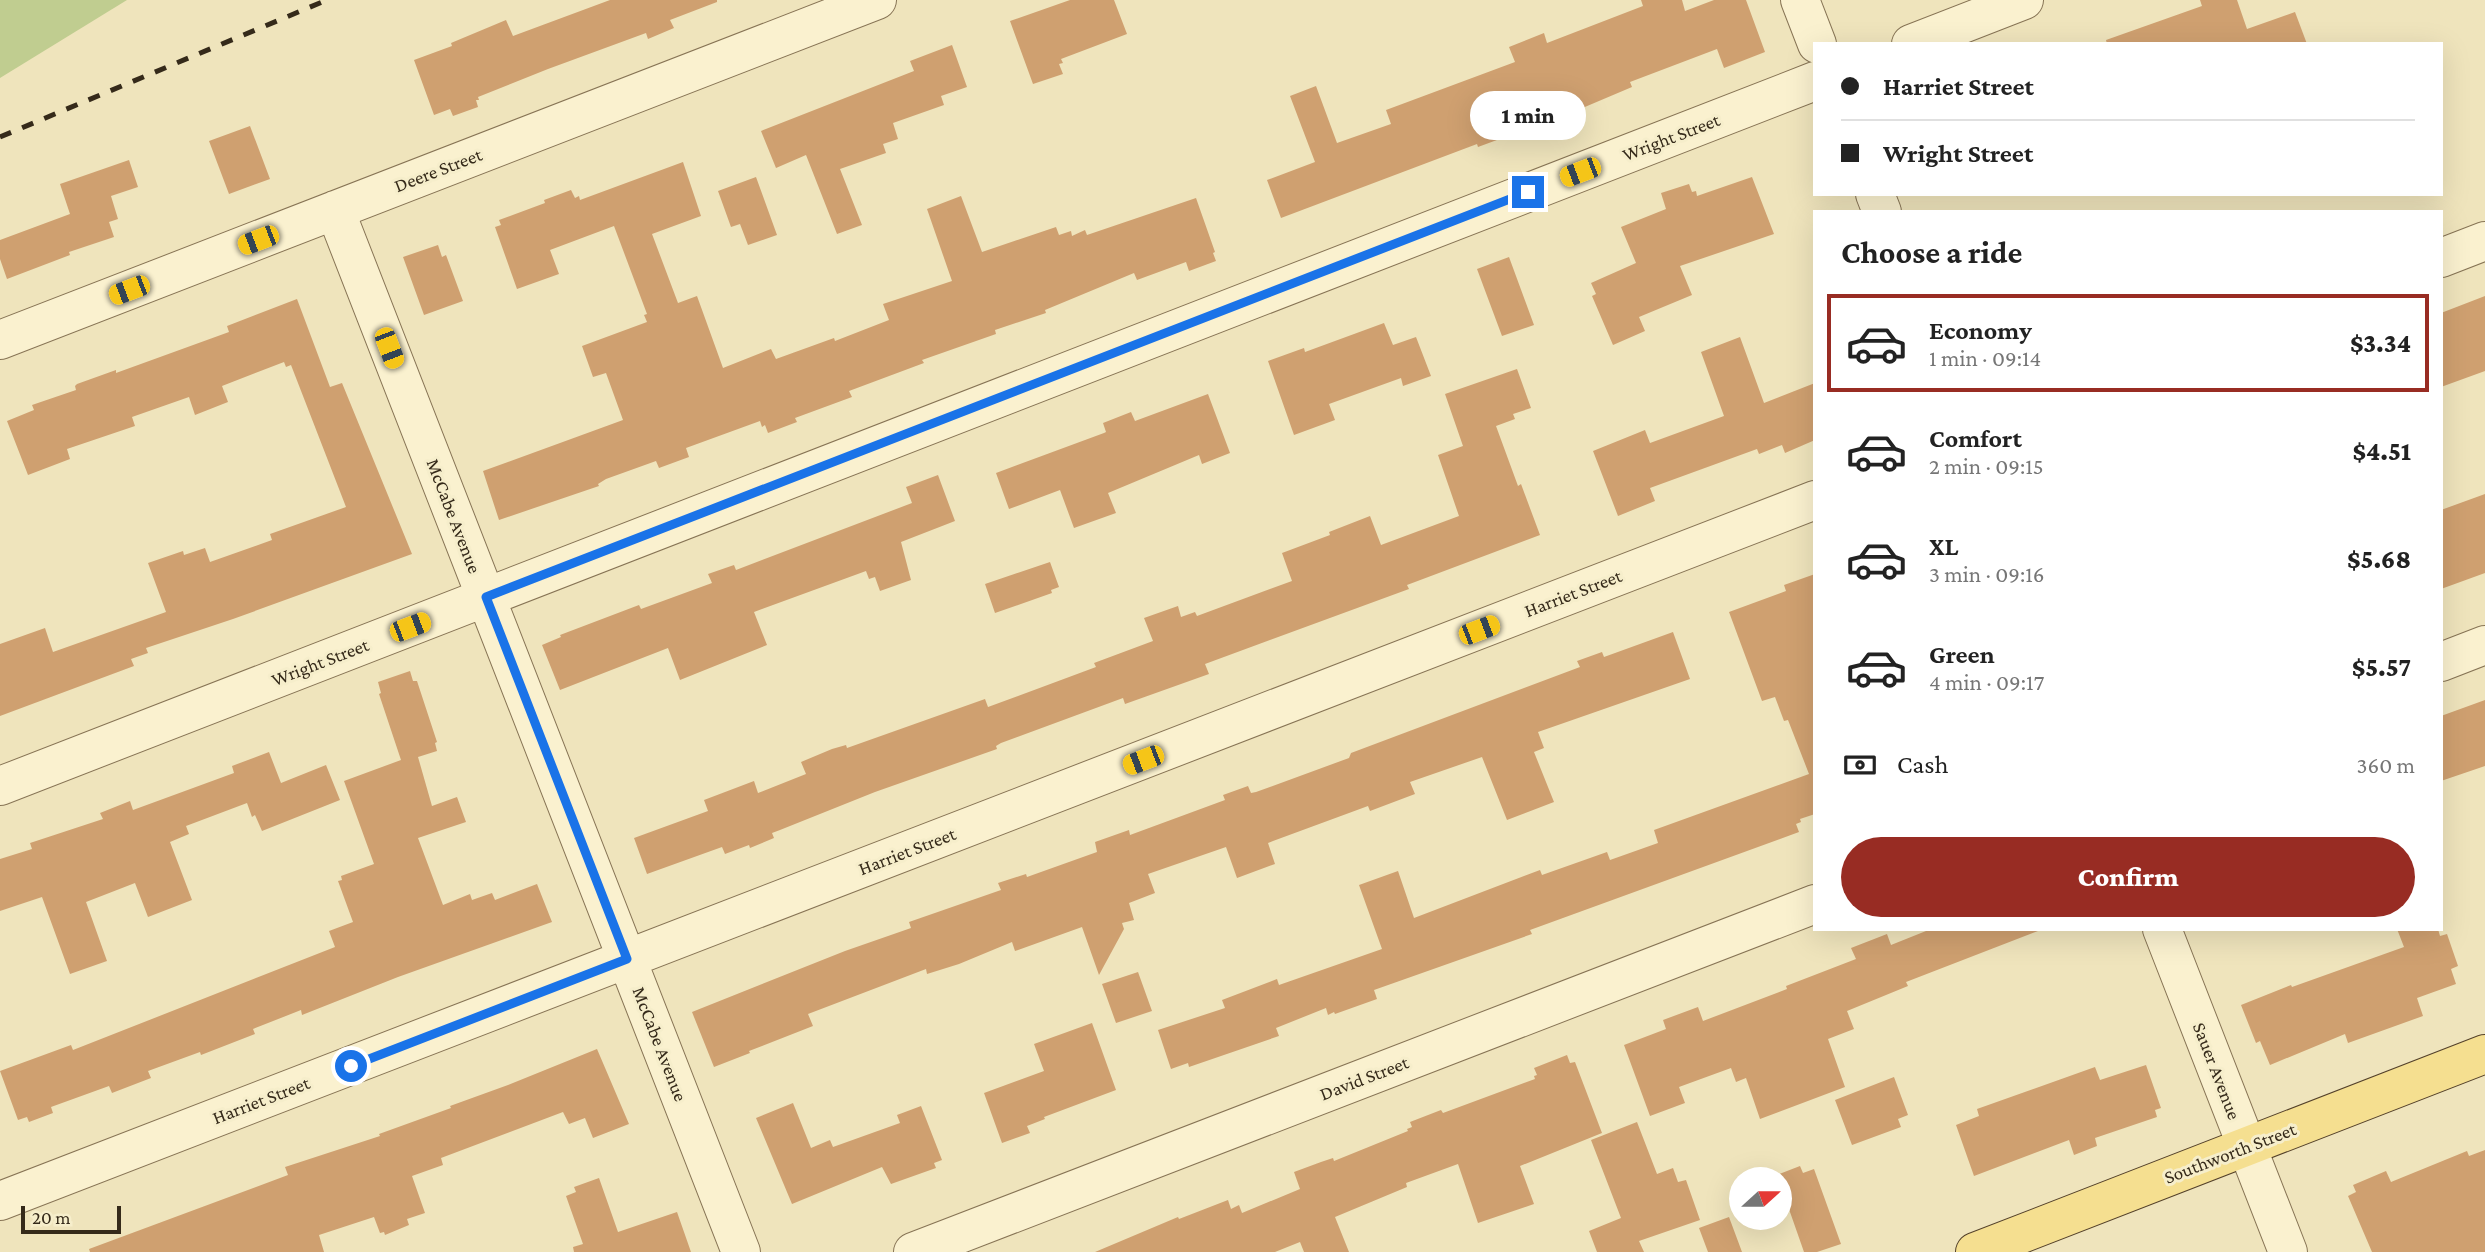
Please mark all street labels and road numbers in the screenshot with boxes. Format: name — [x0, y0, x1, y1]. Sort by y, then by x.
street label: Wright Street — [1619, 109, 1723, 165]
street label: Deere Street — [391, 143, 485, 196]
street label: McCabe Avenue — [422, 456, 486, 576]
street label: Harriet Street — [1521, 565, 1625, 621]
street label: Wright Street — [268, 634, 372, 690]
street label: Harriet Street — [855, 823, 959, 879]
street label: McCabe Avenue — [628, 984, 692, 1104]
street label: Sauer Avenue — [2189, 1019, 2245, 1123]
street label: David Street — [1317, 1051, 1412, 1105]
street label: Harriet Street — [209, 1072, 313, 1128]
street label: Southworth Street — [2161, 1118, 2299, 1188]

